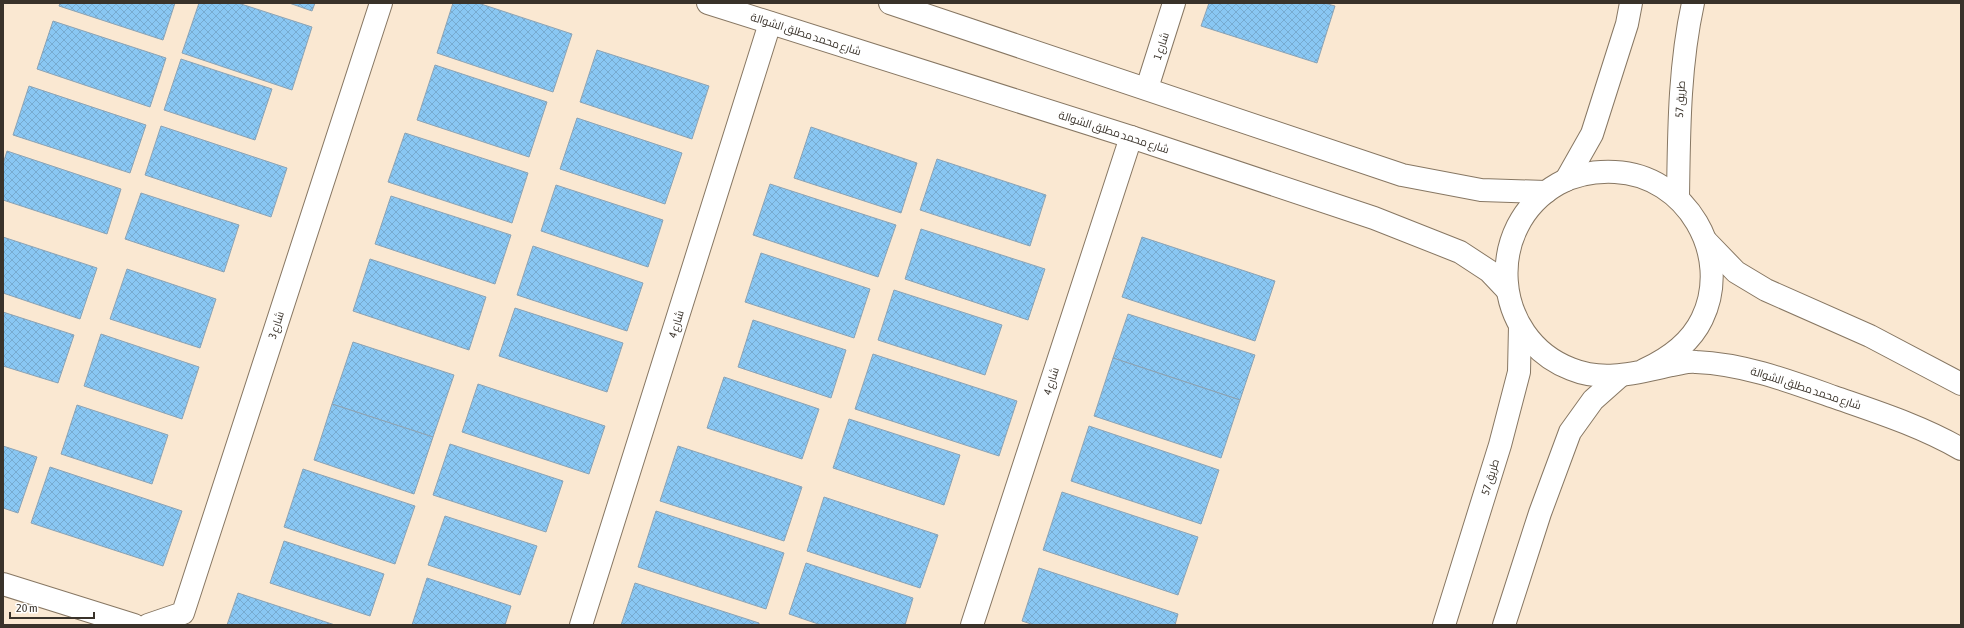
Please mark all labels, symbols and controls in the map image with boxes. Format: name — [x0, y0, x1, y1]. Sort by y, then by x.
street label: شارع محمد مطلق الشوالة — [749, 10, 863, 59]
street label: شارع 1 — [1151, 31, 1173, 62]
street label: طريق 57 — [1673, 80, 1688, 118]
street label: شارع محمد مطلق الشوالة — [1057, 108, 1171, 157]
street label: شارع 4 — [666, 309, 688, 340]
street label: شارع 3 — [266, 310, 288, 341]
street label: شارع محمد مطلق الشوالة — [1749, 364, 1863, 413]
street label: شارع 4 — [1041, 366, 1063, 397]
street label: طريق 57 — [1479, 458, 1502, 497]
scale bar — [10, 594, 94, 620]
text: 20 m — [16, 601, 38, 615]

